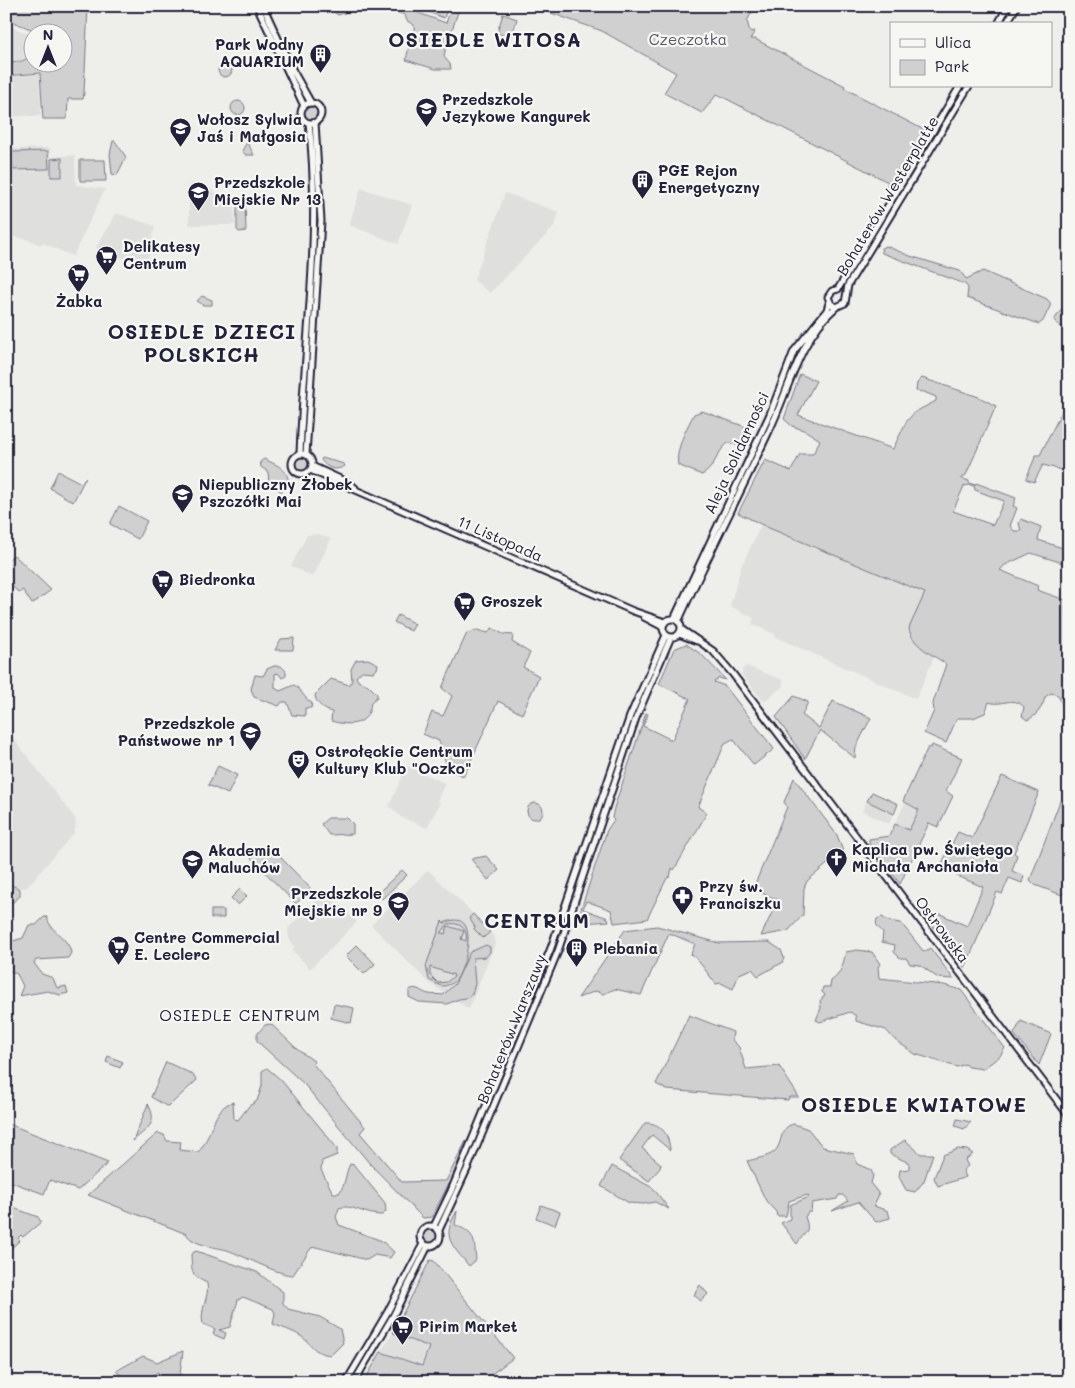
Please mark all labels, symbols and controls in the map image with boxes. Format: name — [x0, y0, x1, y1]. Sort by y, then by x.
north arrow — [22, 22, 72, 72]
legend — [890, 22, 1052, 88]
text: N — [43, 25, 53, 44]
district label: OSIEDLE WITOSA — [388, 26, 582, 52]
park label: Czeczotka — [649, 29, 727, 49]
text: Ulica — [935, 32, 972, 52]
place label: Park Wodny AQUARIUM — [215, 34, 304, 71]
building icon: Park Wodny AQUARIUM — [308, 42, 332, 73]
text: Park — [935, 56, 969, 76]
place label: Przedszkole Językowe Kangurek — [442, 89, 591, 126]
school or university icon: Przedszkole Językowe Kangurek — [414, 97, 438, 128]
place label: Wołosz Sylwia Jaś i Małgosia — [197, 109, 306, 146]
street label: Bohaterów Westerplatte — [832, 112, 943, 279]
school or university icon: Wołosz Sylwia Jaś i Małgosia — [169, 117, 193, 148]
place label: PGE Rejon Energetyczny — [658, 160, 760, 197]
building icon: PGE Rejon Energetyczny — [630, 168, 654, 199]
place label: Przedszkole Miejskie Nr 13 — [214, 172, 321, 209]
school or university icon: Przedszkole Miejskie Nr 13 — [186, 180, 210, 211]
place label: Delikatesy Centrum — [123, 236, 200, 273]
supermarket icon: Delikatesy Centrum — [95, 244, 119, 275]
supermarket icon: Żabka — [67, 262, 91, 293]
place label: Żabka — [56, 291, 102, 311]
district label: OSIEDLE DZIECI POLSKICH — [108, 318, 296, 367]
street label: Aleja Solidarności — [699, 388, 773, 517]
place label: Niepubliczny Żłobek Pszczółki Mai — [199, 474, 352, 511]
school or university icon: Niepubliczny Żłobek Pszczółki Mai — [171, 482, 195, 513]
street label: 11 Listopada — [455, 510, 546, 566]
supermarket icon: Biedronka — [151, 568, 175, 599]
place label: Biedronka — [179, 569, 255, 589]
supermarket icon: Groszek — [453, 590, 477, 621]
place label: Groszek — [481, 591, 543, 611]
place label: Przedszkole Państwowe nr 1 — [118, 713, 235, 750]
school or university icon: Przedszkole Państwowe nr 1 — [239, 721, 263, 752]
place label: Ostrołęckie Centrum Kultury Klub "Oczko" — [315, 741, 473, 778]
theatre icon: Ostrołęckie Centrum Kultury Klub "Oczko" — [287, 749, 311, 780]
place label: Kaplica pw. Świętego Michała Archanioła — [852, 839, 1013, 876]
place label: Akademia Maluchów — [208, 840, 280, 877]
church icon: Kaplica pw. Świętego Michała Archanioła — [824, 847, 848, 878]
school or university icon: Akademia Maluchów — [180, 848, 204, 879]
place label: Przy św. Franciszku — [699, 876, 781, 913]
place label: Przedszkole Miejskie nr 9 — [284, 883, 382, 920]
pharmacy icon: Przy św. Franciszku — [671, 884, 695, 915]
school or university icon: Przedszkole Miejskie nr 9 — [386, 891, 410, 922]
street label: Ostrowska — [911, 892, 974, 967]
district label: CENTRUM — [484, 907, 590, 933]
place label: Centre Commercial E. Leclerc — [134, 927, 280, 964]
supermarket icon: Centre Commercial E. Leclerc — [106, 935, 130, 966]
building icon: Plebania — [565, 937, 589, 968]
place label: Plebania — [593, 938, 658, 958]
street label: Bohaterów Warszawy — [472, 951, 550, 1106]
district label: OSIEDLE CENTRUM — [159, 1004, 321, 1025]
district label: OSIEDLE KWIATOWE — [801, 1091, 1027, 1117]
supermarket icon: Pirim Market — [391, 1315, 415, 1346]
place label: Pirim Market — [419, 1316, 518, 1336]

